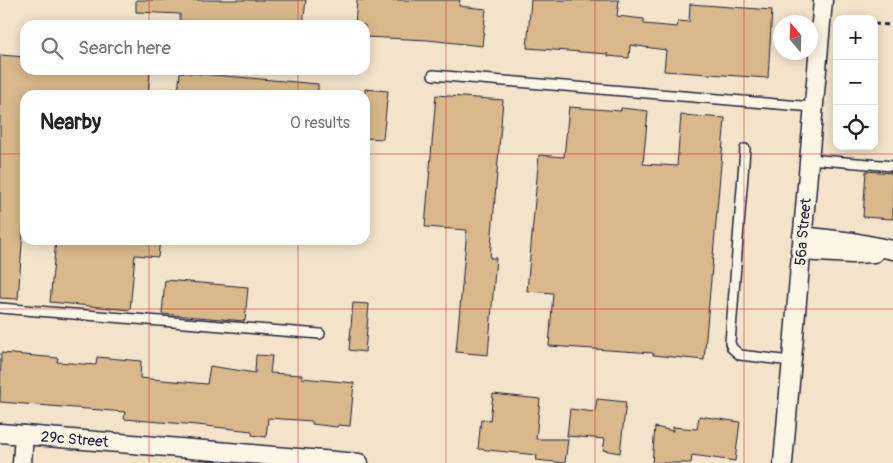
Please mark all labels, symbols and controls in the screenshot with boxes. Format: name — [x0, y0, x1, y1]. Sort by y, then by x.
north arrow — [773, 15, 818, 60]
map controls — [833, 15, 878, 150]
button: + — [833, 15, 878, 60]
search box — [20, 20, 370, 75]
icon: search — [38, 34, 66, 62]
text: Search here — [78, 36, 171, 60]
button: − — [833, 60, 878, 105]
button: locate — [833, 105, 878, 150]
text: Nearby — [40, 109, 101, 136]
text: 0 results — [290, 113, 350, 133]
street label: 56a Street — [791, 196, 816, 267]
street label: 29c Street — [40, 427, 110, 452]

